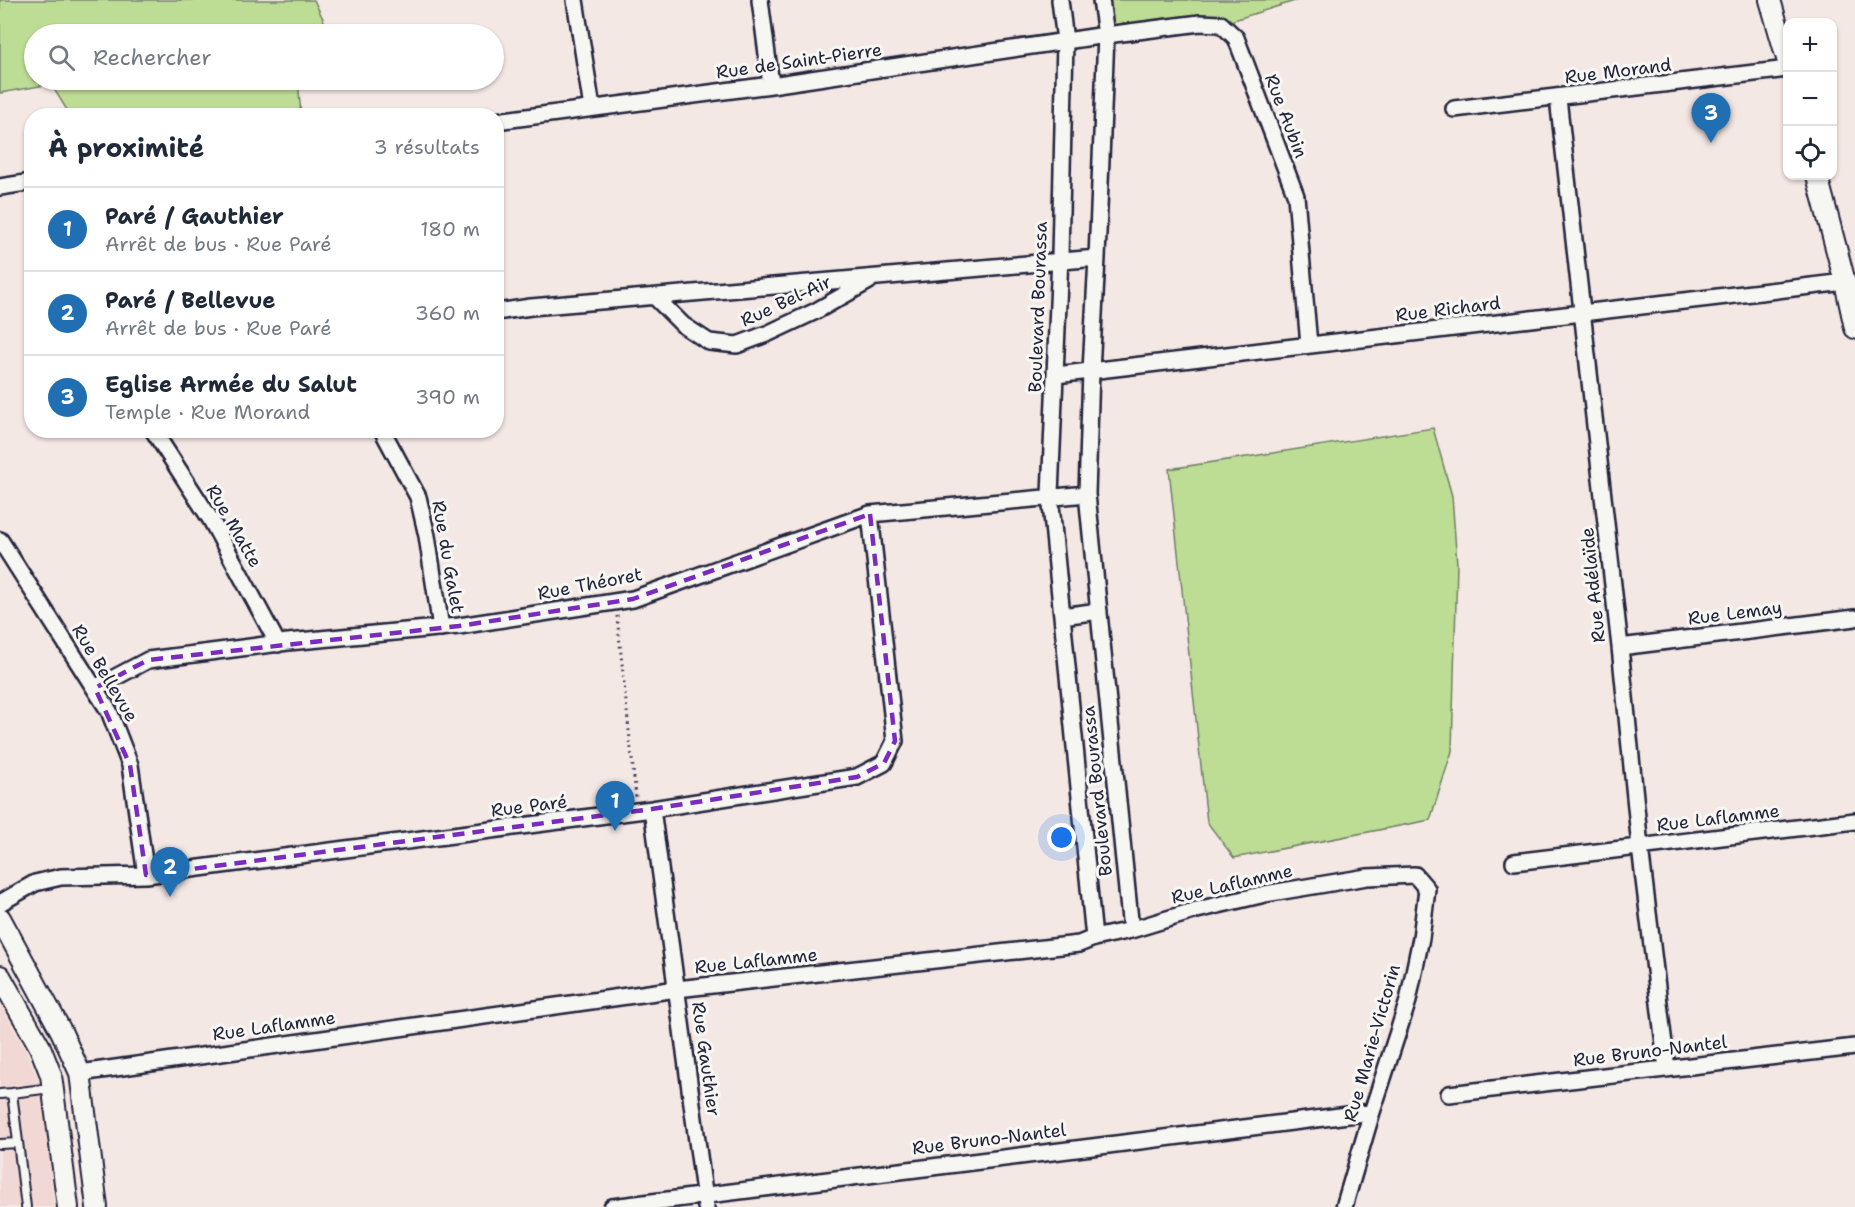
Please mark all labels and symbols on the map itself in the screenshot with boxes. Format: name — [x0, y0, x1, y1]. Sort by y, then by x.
street label: Rue de Saint-Pierre — [715, 37, 883, 85]
street label: Rue Morand — [1563, 53, 1673, 89]
street label: Rue Aubin — [1259, 71, 1313, 161]
pin: 3 — [1692, 94, 1730, 143]
street label: Boulevard Bourassa — [1023, 221, 1053, 393]
street label: Rue Bel-Air — [737, 270, 835, 332]
street label: Rue Richard — [1394, 291, 1502, 327]
street label: Rue Matte — [201, 480, 267, 572]
street label: Rue du Galet — [426, 499, 470, 615]
street label: Rue Adélaïde — [1575, 526, 1611, 644]
street label: Rue Théoret — [536, 562, 644, 606]
street label: Rue Lemay — [1686, 595, 1784, 631]
street label: Rue Bellevue — [66, 620, 144, 726]
street label: Boulevard Bourassa — [1076, 705, 1118, 877]
pin: 1 — [596, 782, 634, 831]
street label: Rue Paré — [489, 789, 569, 823]
street label: Rue Laflamme — [1655, 799, 1781, 837]
your location — [1047, 823, 1076, 852]
pin: 2 — [150, 848, 190, 897]
street label: Rue Laflamme — [1169, 858, 1295, 910]
street label: Rue Laflamme — [693, 943, 819, 979]
street label: Rue Marie-Victorin — [1338, 961, 1406, 1125]
street label: Rue Gauthier — [686, 1000, 726, 1118]
street label: Rue Laflamme — [211, 1006, 337, 1046]
street label: Rue Bruno-Nantel — [1572, 1030, 1729, 1072]
street label: Rue Bruno-Nantel — [911, 1118, 1068, 1160]

